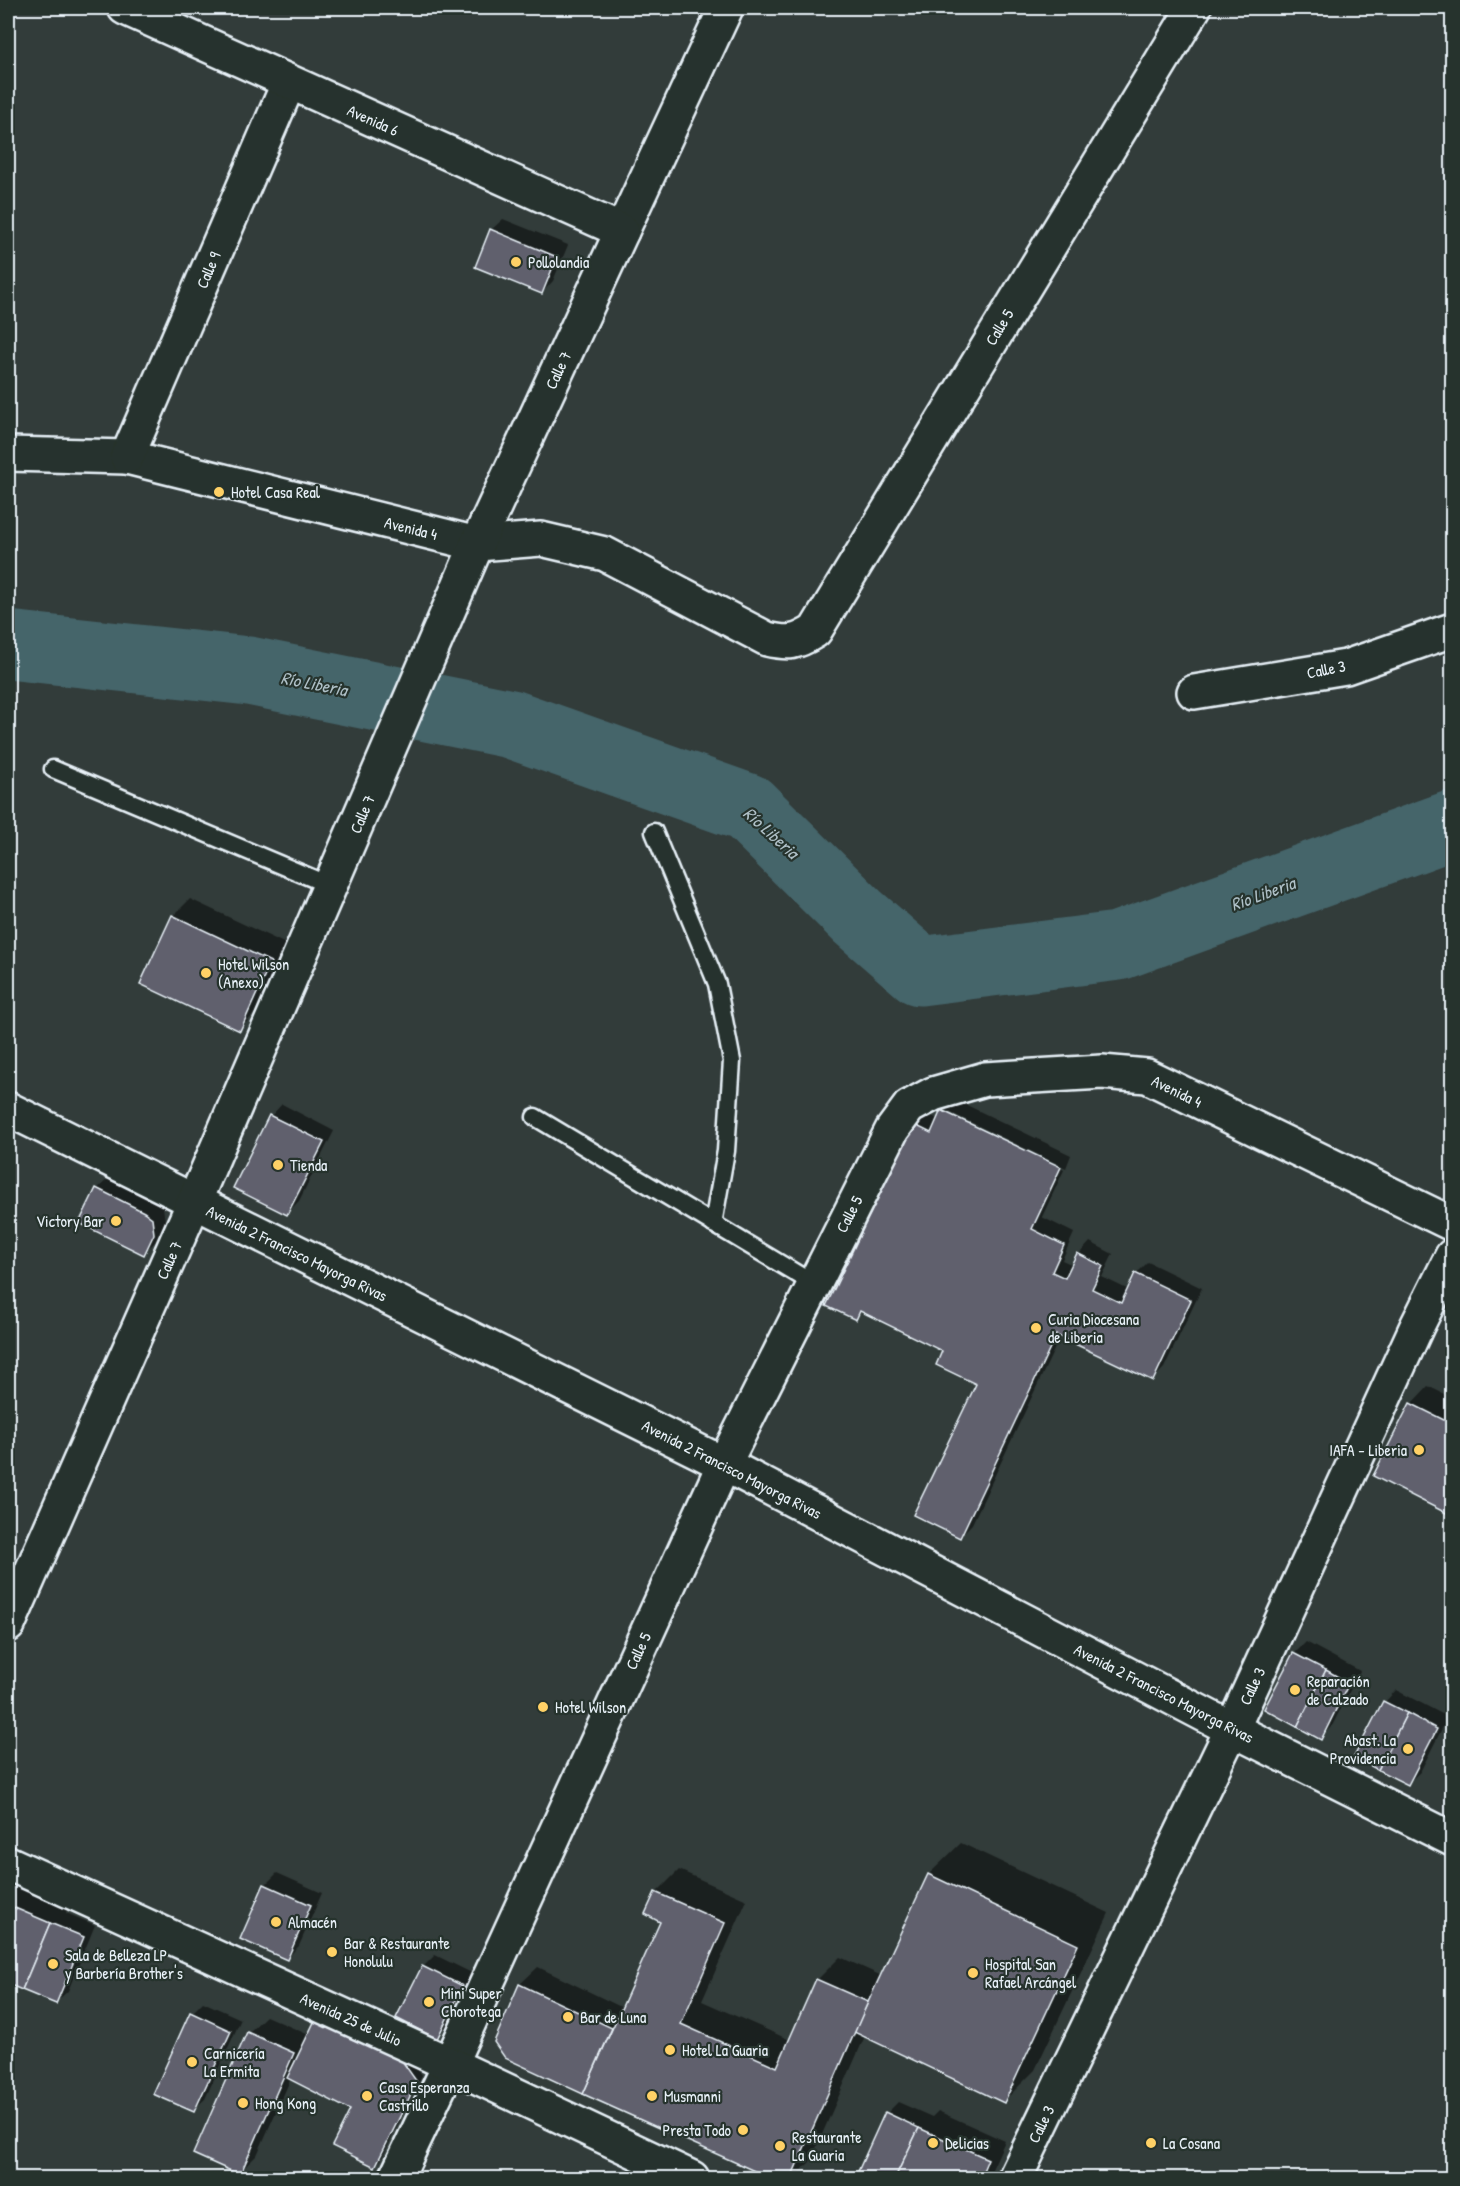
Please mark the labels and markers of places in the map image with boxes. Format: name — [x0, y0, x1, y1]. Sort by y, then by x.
place label: Pollolandia — [528, 251, 589, 273]
marker: Pollolandia — [509, 255, 523, 269]
place label: Hotel Casa Real — [231, 481, 321, 503]
marker: Hotel Casa Real — [212, 485, 226, 499]
place label: Hotel Wilson (Anexo) — [218, 953, 289, 993]
marker: Hotel Wilson (Anexo) — [199, 966, 213, 980]
place label: Tienda — [290, 1154, 327, 1176]
marker: Tienda — [271, 1158, 285, 1172]
place label: Victory Bar — [36, 1210, 104, 1232]
marker: Victory Bar — [109, 1214, 123, 1228]
place label: Curia Diocesana de Liberia — [1048, 1308, 1139, 1348]
marker: Curia Diocesana de Liberia — [1029, 1321, 1043, 1335]
place label: IAFA - Liberia — [1329, 1439, 1407, 1461]
marker: IAFA - Liberia — [1412, 1443, 1426, 1457]
place label: Reparación de Calzado — [1307, 1670, 1370, 1710]
marker: Reparación de Calzado — [1288, 1683, 1302, 1697]
place label: Hotel Wilson — [555, 1696, 626, 1718]
marker: Hotel Wilson — [536, 1700, 550, 1714]
place label: Abast. La Providencia — [1330, 1729, 1396, 1769]
marker: Abast. La Providencia — [1401, 1742, 1415, 1756]
place label: Almacén — [288, 1911, 337, 1933]
marker: Almacén — [269, 1915, 283, 1929]
place label: Bar & Restaurante Honolulu — [344, 1932, 451, 1972]
place label: Sala de Belleza LP y Barbería Brother's — [65, 1944, 183, 1984]
marker: Bar & Restaurante Honolulu — [325, 1945, 339, 1959]
place label: Hospital San Rafael Arcángel — [985, 1953, 1077, 1993]
marker: Sala de Belleza LP y Barbería Brother's — [46, 1957, 60, 1971]
marker: Hospital San Rafael Arcángel — [966, 1966, 980, 1980]
place label: Mini Super Chorotega — [441, 1982, 502, 2022]
marker: Mini Super Chorotega — [422, 1995, 436, 2009]
place label: Bar de Luna — [580, 2006, 646, 2028]
marker: Bar de Luna — [561, 2010, 575, 2024]
place label: Hotel La Guaria — [682, 2039, 768, 2061]
place label: Carnicería La Ermita — [204, 2042, 265, 2082]
marker: Hotel La Guaria — [663, 2043, 677, 2057]
marker: Carnicería La Ermita — [185, 2055, 199, 2069]
place label: Casa Esperanza Castrillo — [379, 2076, 469, 2116]
place label: Musmanni — [664, 2085, 721, 2107]
marker: Casa Esperanza Castrillo — [360, 2089, 374, 2103]
marker: Musmanni — [645, 2089, 659, 2103]
place label: Hong Kong — [255, 2092, 316, 2114]
marker: Hong Kong — [236, 2096, 250, 2110]
place label: Presta Todo — [663, 2119, 732, 2141]
marker: Presta Todo — [736, 2123, 750, 2137]
place label: Restaurante La Guaria — [792, 2126, 862, 2166]
place label: Delicias — [945, 2132, 989, 2154]
place label: La Cosana — [1163, 2132, 1220, 2154]
marker: Delicias — [926, 2136, 940, 2150]
marker: La Cosana — [1144, 2136, 1158, 2150]
marker: Restaurante La Guaria — [773, 2139, 787, 2153]

